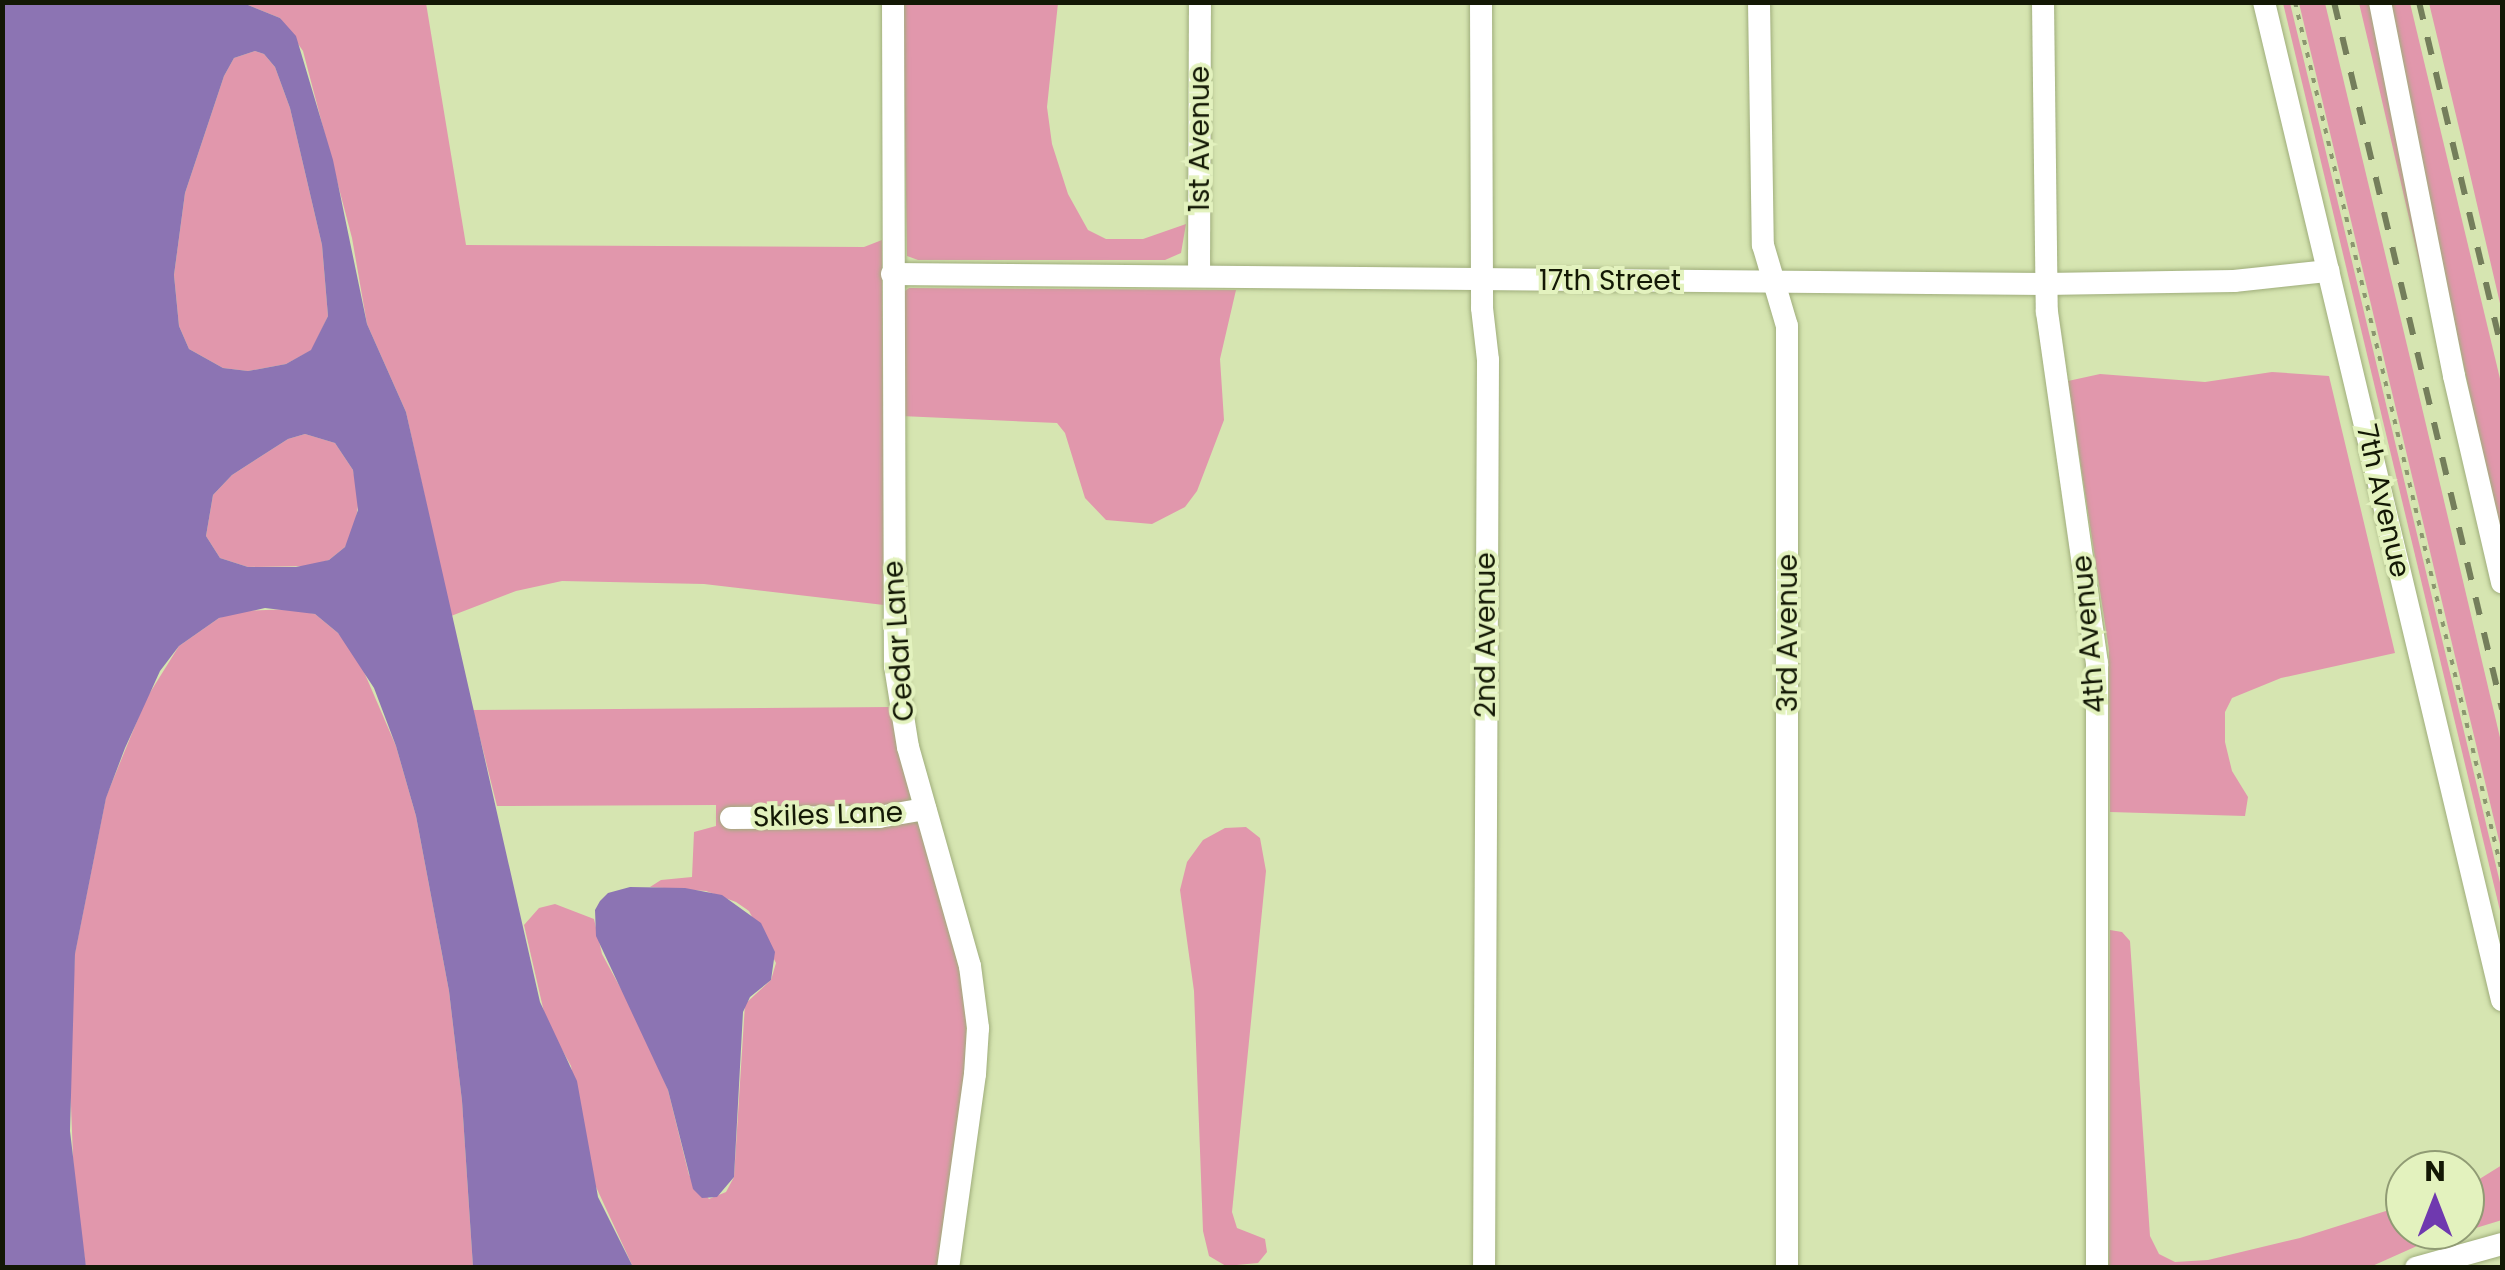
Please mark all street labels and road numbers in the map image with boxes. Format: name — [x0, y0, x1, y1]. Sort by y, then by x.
street label: 1st Avenue — [1183, 66, 1217, 212]
street label: 17th Street — [1539, 264, 1681, 298]
street label: 7th Avenue — [2349, 421, 2417, 581]
street label: 2nd Avenue — [1469, 552, 1503, 718]
street label: 3rd Avenue — [1771, 554, 1805, 712]
street label: 4th Avenue — [2065, 554, 2113, 714]
street label: Cedar Lane — [877, 559, 921, 723]
street label: Skiles Lane — [752, 796, 904, 834]

